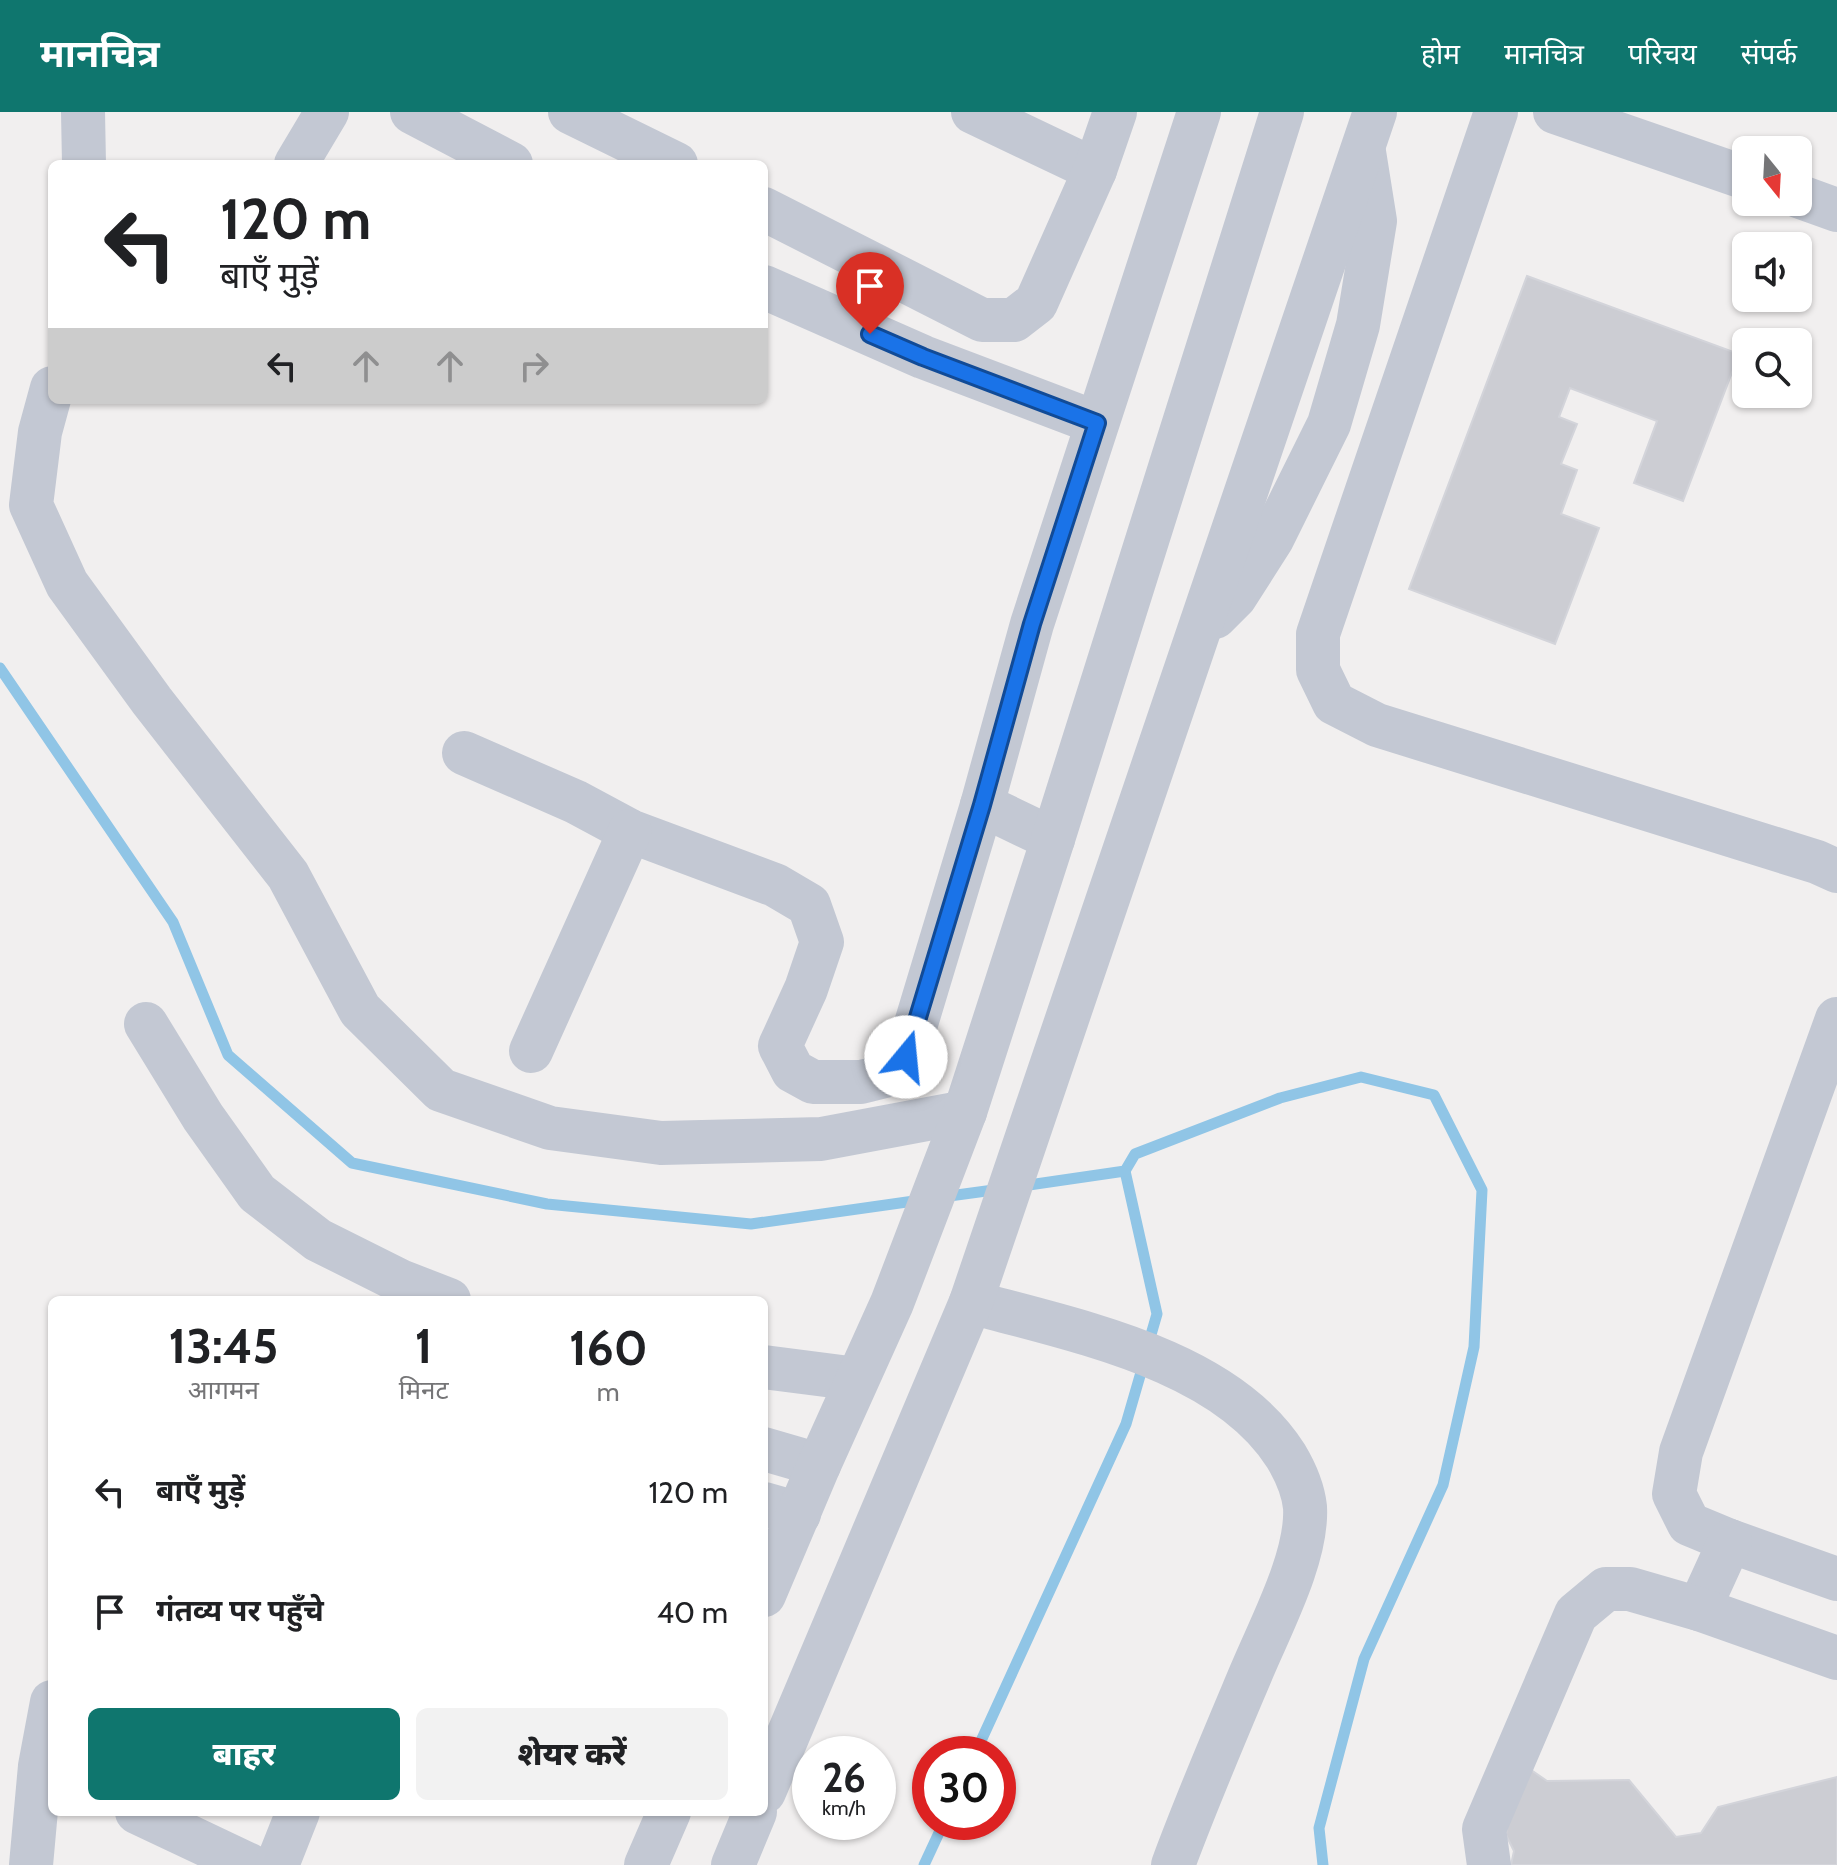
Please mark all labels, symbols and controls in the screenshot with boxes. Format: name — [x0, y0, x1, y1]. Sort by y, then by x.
text: मानचित्र — [40, 30, 160, 77]
text: होम — [1421, 37, 1460, 71]
text: मानचित्र — [1504, 37, 1584, 71]
text: परिचय — [1628, 37, 1697, 71]
text: संपर्क — [1741, 37, 1797, 71]
north arrow — [1732, 136, 1812, 216]
map controls — [1732, 136, 1812, 408]
text: 120 m — [220, 185, 371, 253]
icon: left — [88, 192, 192, 296]
button: sound — [1732, 232, 1812, 312]
pin — [836, 252, 904, 334]
text: बाएँ मुड़ें — [220, 253, 319, 297]
icon: arrive — [848, 264, 892, 308]
button: search — [1732, 328, 1812, 408]
icon: left — [260, 344, 304, 388]
icon: ahead — [344, 344, 388, 388]
icon: ahead — [428, 344, 472, 388]
icon: right — [512, 344, 556, 388]
position arrow — [864, 1015, 948, 1099]
text: 13:45 — [168, 1317, 278, 1375]
text: 1 — [415, 1317, 432, 1375]
text: 160 — [569, 1319, 648, 1377]
text: आगमन — [188, 1374, 259, 1406]
text: मिनट — [399, 1374, 449, 1406]
text: m — [597, 1376, 620, 1408]
icon: left — [88, 1470, 132, 1514]
text: बाएँ मुड़ें — [156, 1472, 245, 1509]
text: 120 m — [648, 1474, 728, 1511]
icon: arrive — [88, 1590, 132, 1634]
text: गंतव्य पर पहुँचे — [156, 1592, 324, 1629]
text: 40 m — [657, 1594, 728, 1631]
button: बाहर — [88, 1708, 400, 1800]
button: शेयर करें — [416, 1708, 728, 1800]
speed limit sign: 30 — [912, 1736, 1016, 1840]
text: 26 — [822, 1753, 866, 1802]
text: km/h — [822, 1796, 866, 1820]

